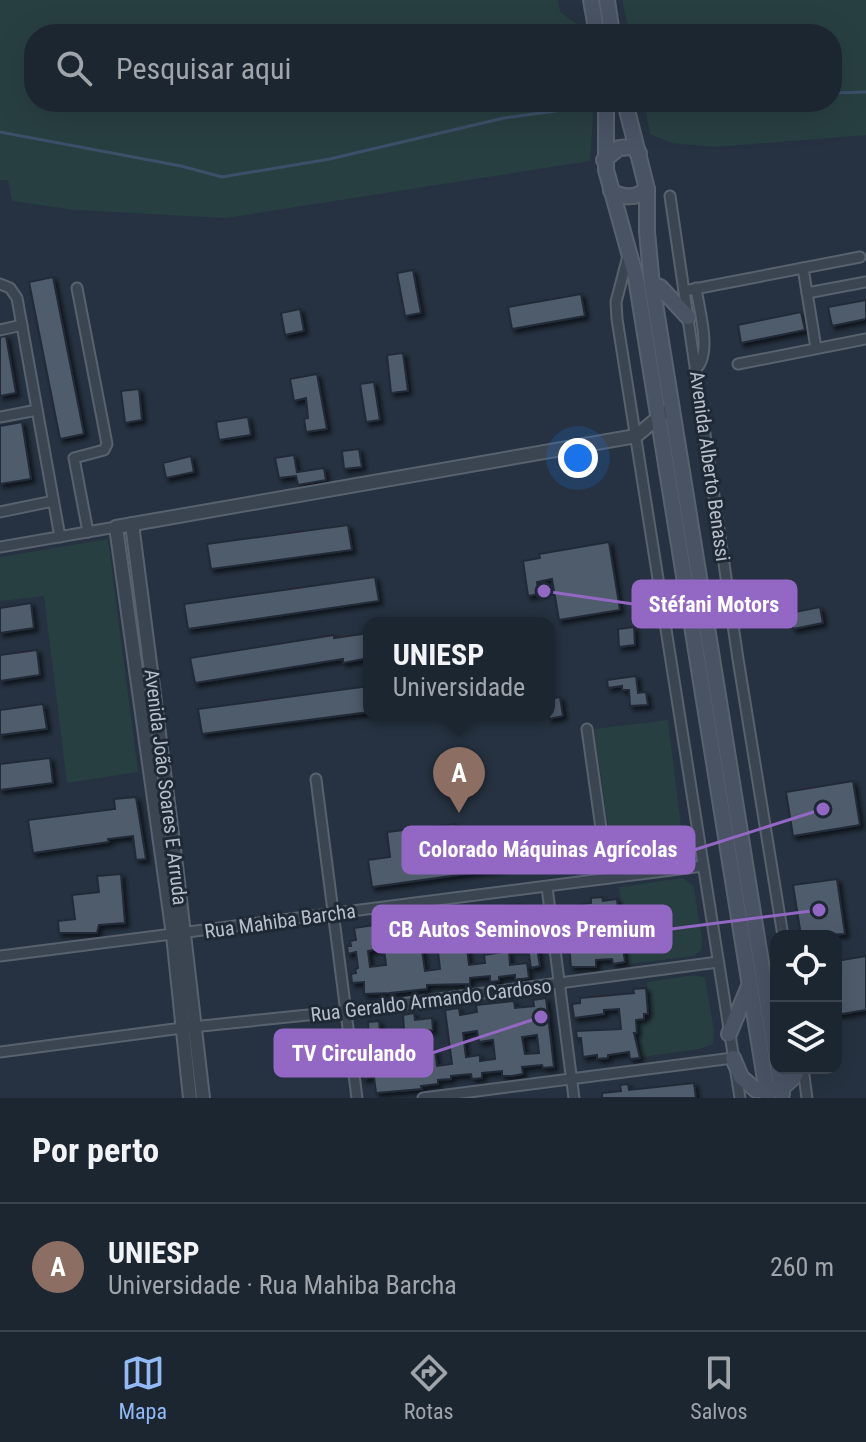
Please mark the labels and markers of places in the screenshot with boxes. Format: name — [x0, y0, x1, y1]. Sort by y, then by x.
callout: Stéfani Motors — [633, 581, 796, 627]
pin: A — [433, 747, 485, 813]
callout: Colorado Máquinas Agrícolas — [403, 827, 694, 873]
callout: CB Autos Seminovos Premium — [373, 906, 671, 952]
callout: TV Circulando — [275, 1030, 432, 1076]

